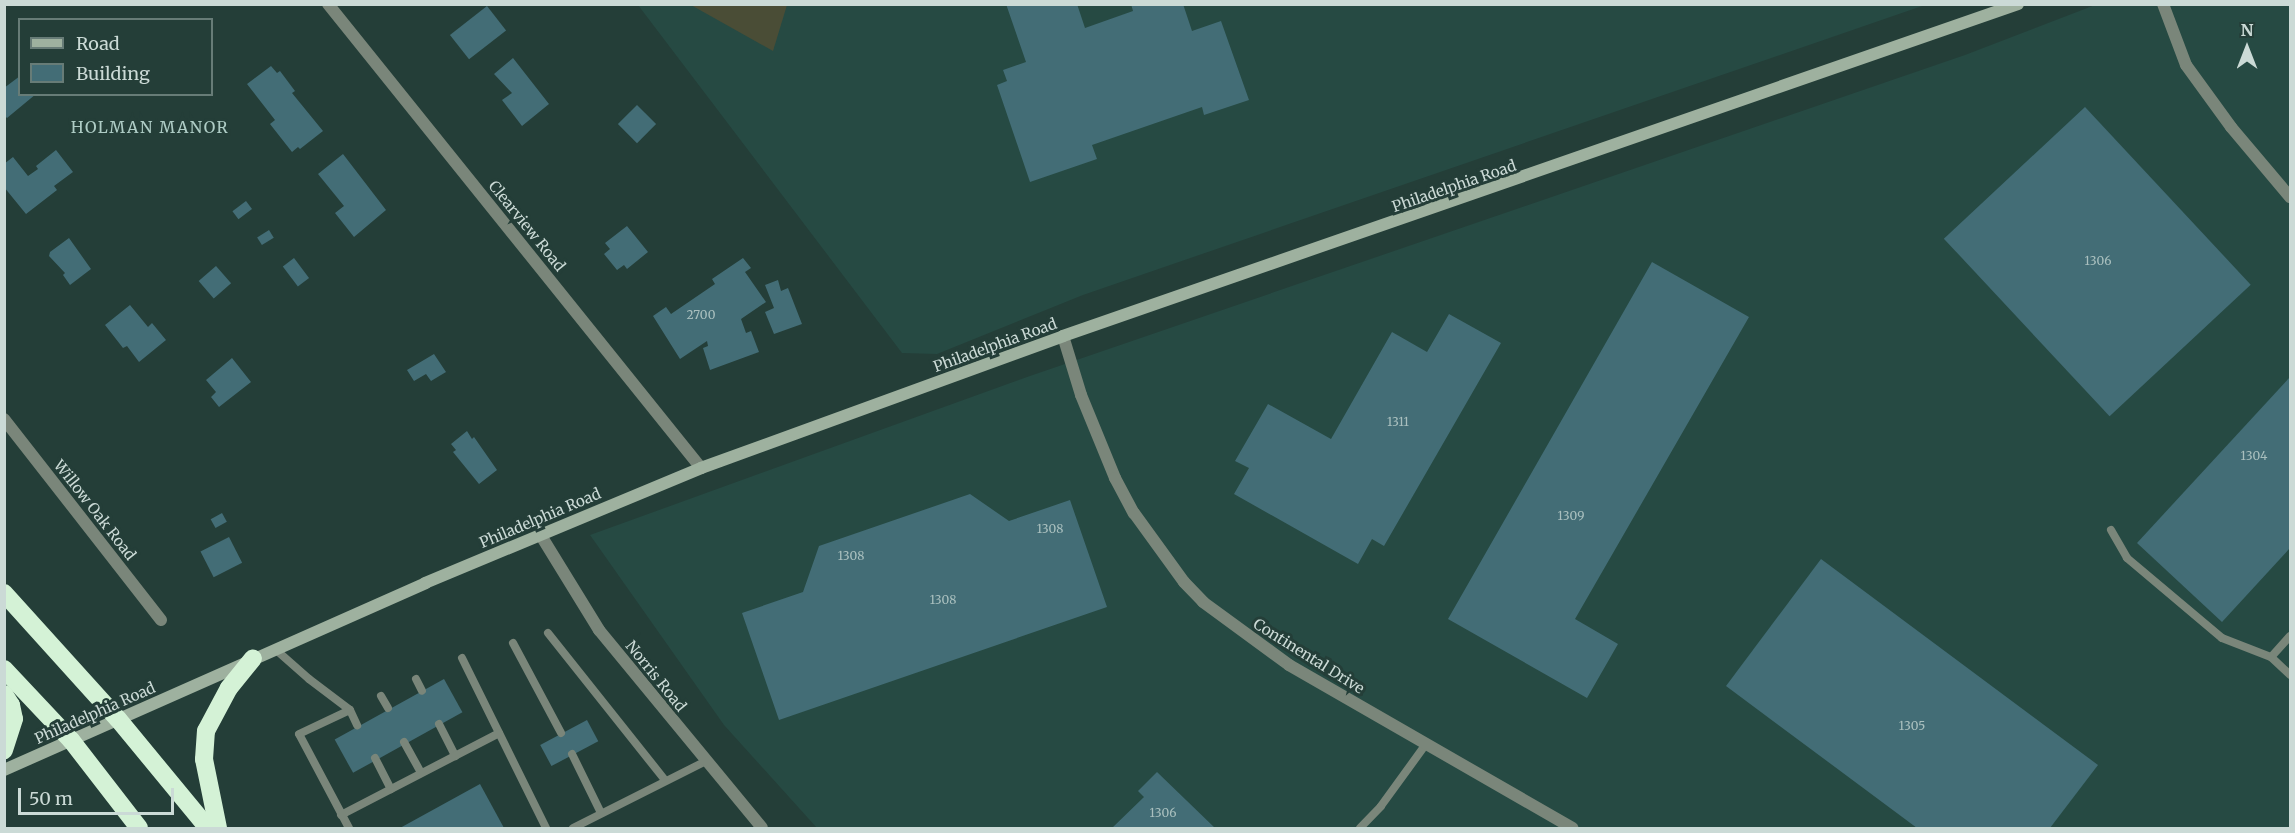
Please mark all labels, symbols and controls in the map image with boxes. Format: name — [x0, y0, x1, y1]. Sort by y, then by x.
legend — [18, 18, 213, 96]
north arrow — [2217, 18, 2277, 78]
text: N — [2241, 20, 2253, 40]
text: Road — [76, 32, 120, 55]
text: Building — [76, 62, 150, 85]
district label: HOLMAN MANOR — [71, 117, 229, 137]
street label: Philadelphia Road — [1390, 156, 1518, 216]
street label: Clearview Road — [485, 177, 569, 275]
house number: 1306 — [2085, 254, 2111, 268]
house number: 2700 — [687, 308, 715, 322]
street label: Philadelphia Road — [931, 314, 1059, 376]
house number: 1311 — [1387, 415, 1409, 429]
house number: 1304 — [2241, 449, 2267, 463]
street label: Willow Oak Road — [50, 456, 140, 564]
street label: Philadelphia Road — [477, 484, 603, 552]
house number: 1309 — [1558, 509, 1584, 523]
house number: 1308 — [1037, 522, 1063, 536]
house number: 1308 — [838, 549, 864, 563]
house number: 1308 — [930, 593, 956, 607]
street label: Continental Drive — [1250, 615, 1368, 697]
street label: Norris Road — [622, 637, 690, 715]
street label: Philadelphia Road — [32, 678, 158, 748]
house number: 1305 — [1899, 719, 1925, 733]
scale bar — [21, 776, 177, 814]
text: 50 m — [29, 787, 73, 810]
house number: 1306 — [1150, 806, 1176, 820]

